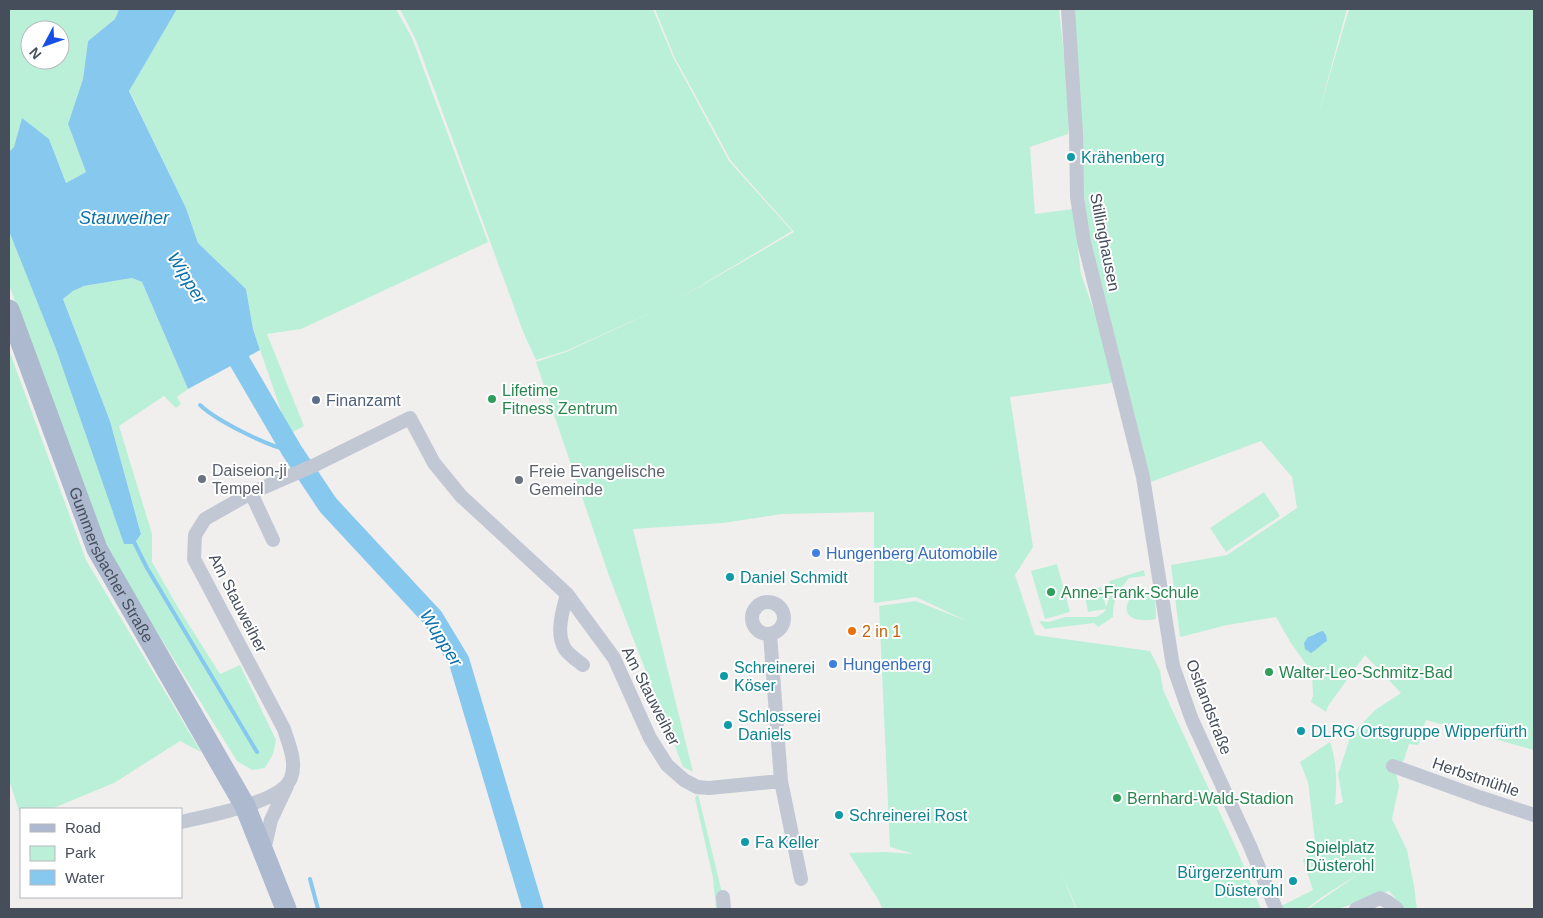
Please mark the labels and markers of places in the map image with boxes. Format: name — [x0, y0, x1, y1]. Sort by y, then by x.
place label: Krähenberg — [1081, 149, 1165, 166]
marker: Krähenberg — [1065, 151, 1077, 163]
place label: Lifetime Fitness Zentrum — [502, 382, 618, 417]
place label: Finanzamt — [326, 392, 401, 409]
marker: Lifetime Fitness Zentrum — [486, 393, 498, 405]
marker: Finanzamt — [310, 394, 322, 406]
place label: Daiseion-ji Tempel — [212, 462, 287, 497]
place label: Freie Evangelische Gemeinde — [529, 463, 665, 498]
marker: Daiseion-ji Tempel — [196, 473, 208, 485]
marker: Freie Evangelische Gemeinde — [513, 474, 525, 486]
place label: Hungenberg Automobile — [826, 545, 998, 562]
marker: Hungenberg Automobile — [810, 547, 822, 559]
place label: Daniel Schmidt — [740, 569, 848, 586]
marker: Daniel Schmidt — [724, 571, 736, 583]
place label: Anne-Frank-Schule — [1061, 584, 1199, 601]
marker: Anne-Frank-Schule — [1045, 586, 1057, 598]
place label: 2 in 1 — [862, 623, 901, 640]
marker: 2 in 1 — [846, 625, 858, 637]
place label: Hungenberg — [843, 656, 931, 673]
marker: Hungenberg — [827, 658, 839, 670]
place label: Schreinerei Köser — [734, 659, 815, 694]
place label: Walter-Leo-Schmitz-Bad — [1279, 664, 1453, 681]
marker: Walter-Leo-Schmitz-Bad — [1263, 666, 1275, 678]
marker: Schreinerei Köser — [718, 670, 730, 682]
place label: Schlosserei Daniels — [738, 708, 821, 743]
marker: Schlosserei Daniels — [722, 719, 734, 731]
place label: DLRG Ortsgruppe Wipperfürth — [1311, 723, 1527, 740]
marker: DLRG Ortsgruppe Wipperfürth — [1295, 725, 1307, 737]
place label: Bernhard-Wald-Stadion — [1127, 790, 1294, 807]
marker: Bernhard-Wald-Stadion — [1111, 792, 1123, 804]
place label: Schreinerei Rost — [849, 807, 968, 824]
marker: Schreinerei Rost — [833, 809, 845, 821]
place label: Fa Keller — [755, 834, 820, 851]
marker: Fa Keller — [739, 836, 751, 848]
place label: Bürgerzentrum Düsterohl — [1177, 864, 1283, 899]
marker: Bürgerzentrum Düsterohl — [1287, 875, 1299, 887]

